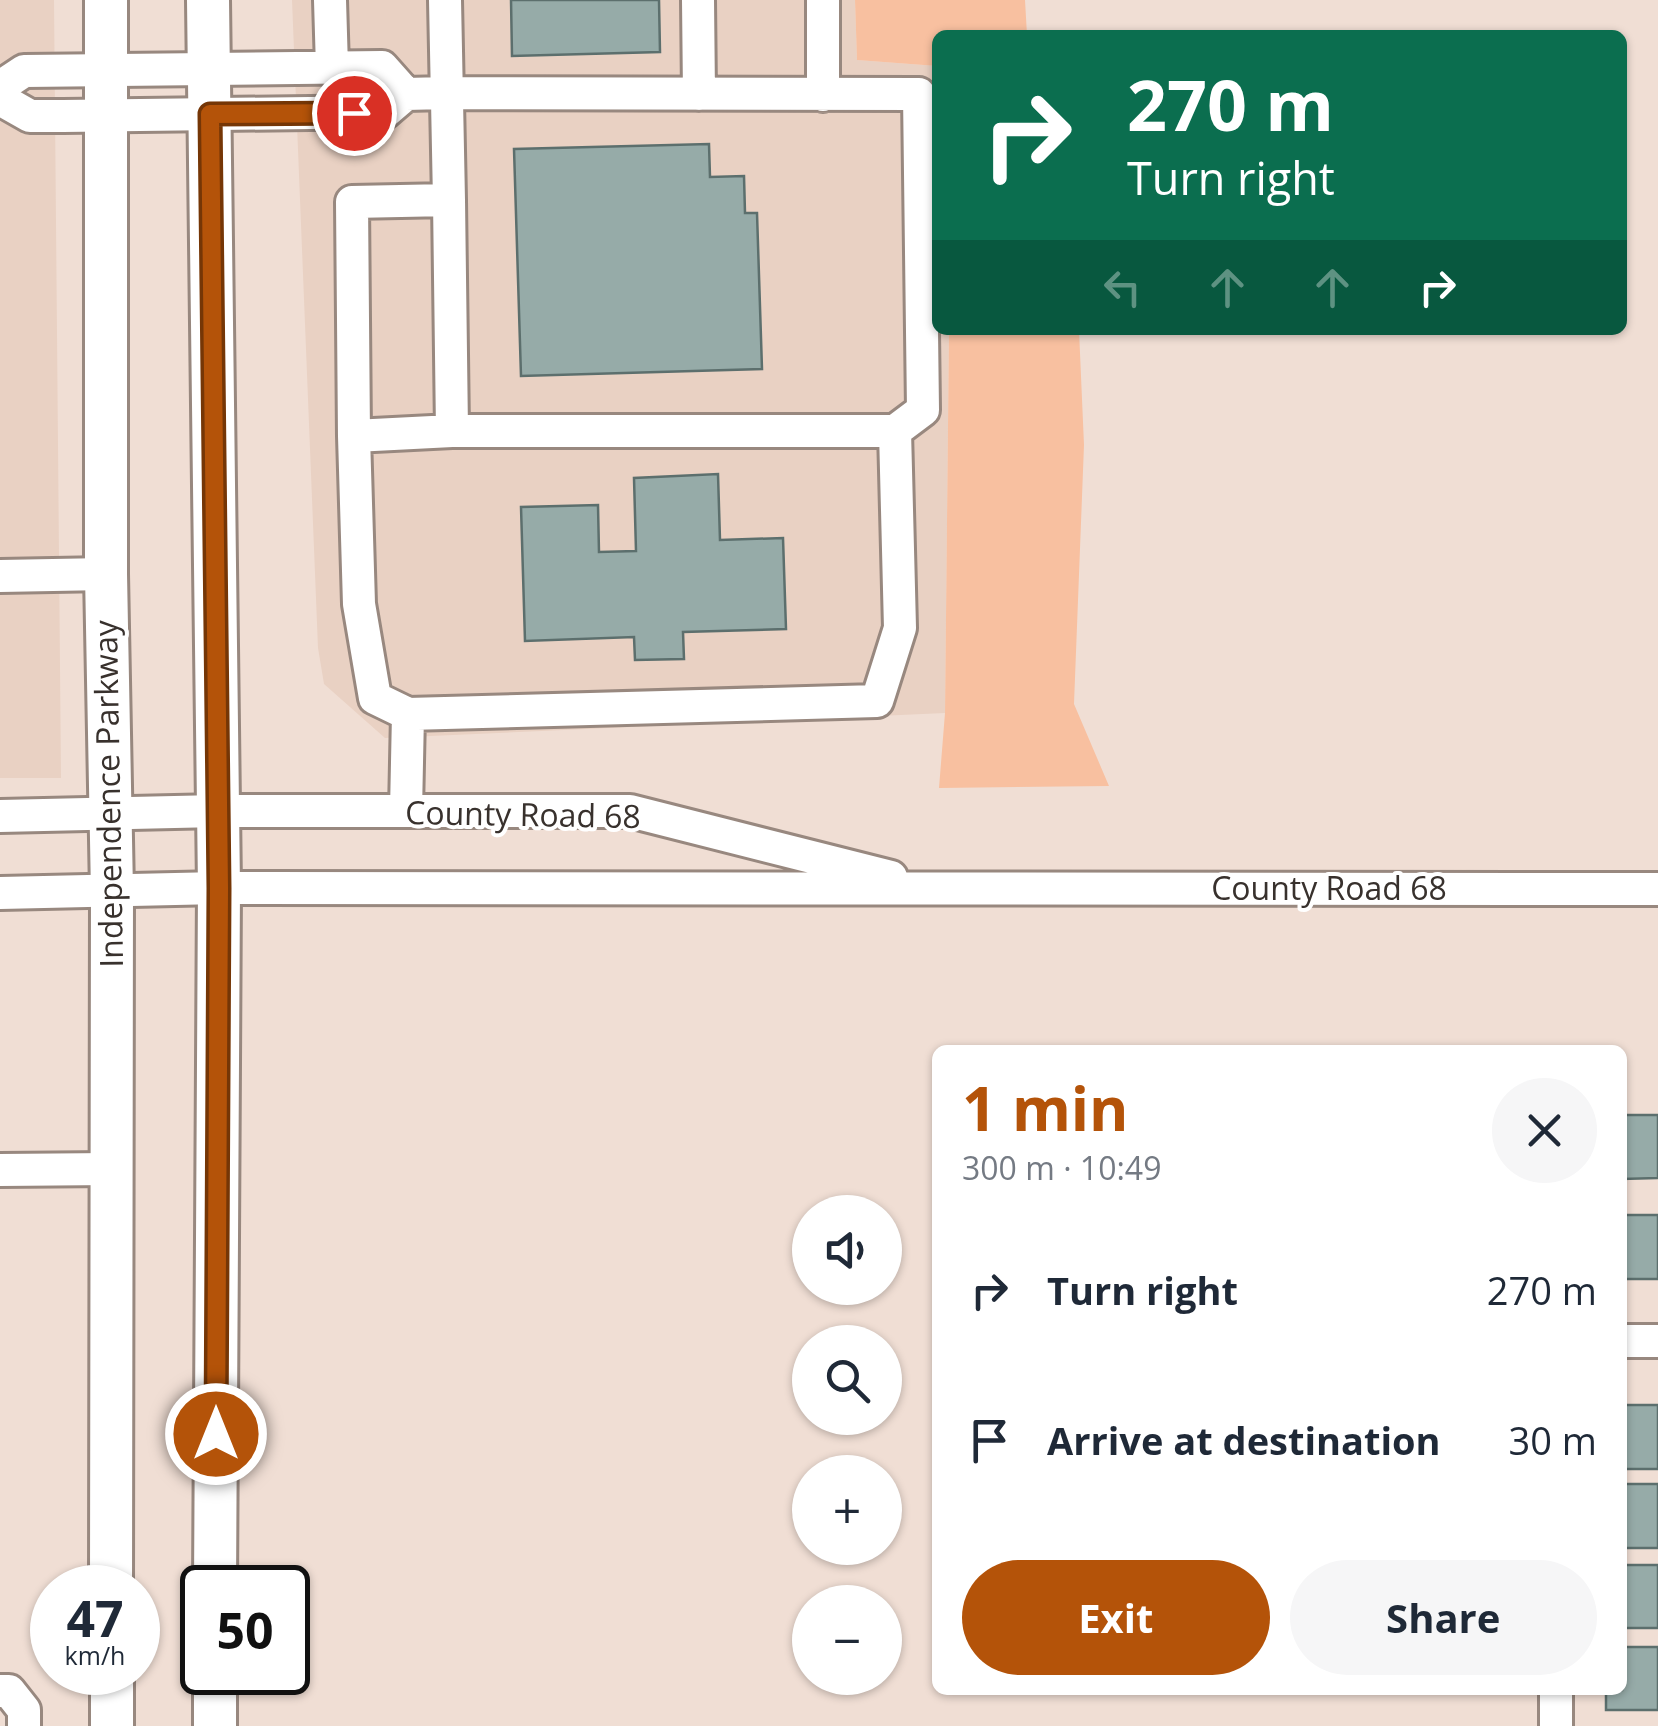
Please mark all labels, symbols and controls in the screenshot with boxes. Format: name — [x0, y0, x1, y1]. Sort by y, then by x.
text: 270 m — [1127, 56, 1334, 152]
icon: right — [962, 70, 1092, 200]
pin — [312, 71, 397, 156]
icon: arrive — [327, 86, 382, 141]
text: Turn right — [1127, 147, 1335, 208]
icon: left — [1095, 260, 1150, 315]
icon: ahead — [1200, 260, 1255, 315]
icon: ahead — [1305, 260, 1360, 315]
icon: right — [1410, 260, 1465, 315]
street label: Independence Parkway — [83, 619, 132, 968]
street label: County Road 68 — [405, 790, 641, 837]
street label: County Road 68 — [1211, 866, 1447, 909]
text: 1 min — [962, 1067, 1129, 1149]
button: close — [1492, 1078, 1597, 1183]
text: 300 m · 10:49 — [962, 1146, 1161, 1189]
map controls — [792, 1195, 902, 1695]
button: sound — [792, 1195, 902, 1305]
icon: right — [962, 1263, 1017, 1318]
text: Turn right — [1047, 1264, 1238, 1316]
text: 270 m — [1487, 1264, 1597, 1316]
button: search — [792, 1325, 902, 1435]
position arrow — [164, 1382, 268, 1486]
icon: arrive — [962, 1413, 1017, 1468]
text: Arrive at destination — [1047, 1414, 1441, 1466]
text: 30 m — [1508, 1414, 1597, 1466]
button: + — [792, 1455, 902, 1565]
button: Exit — [962, 1560, 1270, 1675]
button: Share — [1290, 1560, 1597, 1675]
speed limit sign: 50 — [180, 1565, 310, 1695]
text: 47 — [66, 1584, 124, 1652]
button: − — [792, 1585, 902, 1695]
text: km/h — [65, 1638, 125, 1672]

